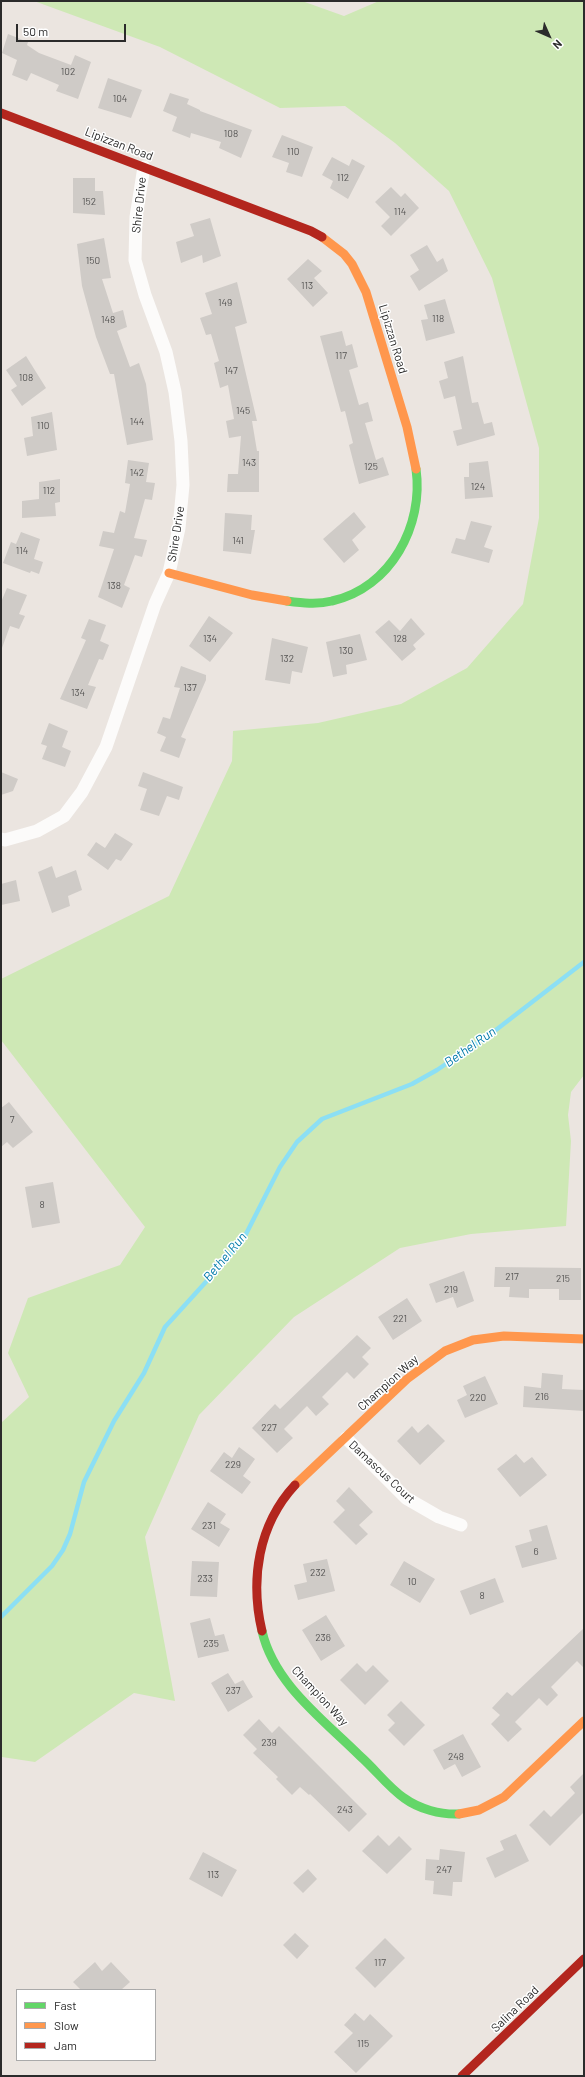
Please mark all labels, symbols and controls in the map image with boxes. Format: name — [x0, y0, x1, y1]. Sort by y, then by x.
scale bar — [18, 16, 128, 42]
north arrow — [529, 16, 569, 56]
text: 50 m — [23, 24, 48, 38]
text: N — [551, 38, 565, 52]
house number: 102 — [61, 66, 75, 78]
house number: 104 — [113, 93, 127, 105]
street label: Lipizzan Road — [83, 124, 155, 164]
house number: 108 — [224, 128, 238, 140]
house number: 110 — [287, 146, 299, 158]
house number: 112 — [337, 172, 349, 184]
street label: Shire Drive — [129, 176, 149, 234]
house number: 152 — [82, 196, 96, 208]
house number: 114 — [394, 206, 406, 218]
house number: 150 — [86, 255, 100, 267]
house number: 113 — [301, 280, 313, 292]
house number: 149 — [218, 297, 232, 309]
street label: Lipizzan Road — [376, 303, 410, 375]
house number: 118 — [432, 313, 444, 325]
house number: 148 — [101, 314, 115, 326]
house number: 117 — [335, 350, 347, 362]
house number: 147 — [224, 365, 238, 377]
house number: 108 — [19, 372, 33, 384]
house number: 145 — [236, 405, 250, 417]
house number: 144 — [130, 416, 144, 428]
house number: 110 — [37, 420, 49, 432]
house number: 143 — [242, 457, 256, 469]
house number: 125 — [364, 461, 378, 473]
house number: 142 — [130, 467, 144, 479]
house number: 124 — [471, 481, 485, 493]
house number: 112 — [43, 485, 55, 497]
street label: Shire Drive — [164, 505, 188, 563]
house number: 141 — [232, 535, 244, 547]
house number: 114 — [16, 545, 28, 557]
house number: 138 — [107, 580, 121, 592]
house number: 134 — [203, 633, 217, 645]
house number: 128 — [393, 633, 407, 645]
house number: 130 — [339, 645, 353, 657]
house number: 132 — [280, 653, 294, 665]
house number: 137 — [183, 682, 197, 694]
house number: 134 — [71, 687, 85, 699]
water label: Bethel Run — [441, 1024, 499, 1070]
house number: 7 — [10, 1114, 14, 1126]
house number: 8 — [39, 1199, 45, 1211]
water label: Bethel Run — [200, 1229, 250, 1285]
house number: 217 — [505, 1271, 519, 1283]
house number: 215 — [556, 1273, 570, 1285]
house number: 219 — [444, 1284, 458, 1296]
house number: 221 — [393, 1313, 407, 1325]
street label: Champion Way — [355, 1352, 421, 1414]
house number: 216 — [535, 1391, 549, 1403]
house number: 220 — [470, 1392, 486, 1404]
house number: 227 — [261, 1422, 277, 1434]
street label: Damascus Court — [346, 1438, 418, 1506]
house number: 229 — [225, 1459, 241, 1471]
house number: 231 — [202, 1520, 216, 1532]
house number: 6 — [533, 1546, 539, 1558]
house number: 232 — [310, 1567, 326, 1579]
house number: 233 — [197, 1573, 213, 1585]
house number: 10 — [407, 1576, 417, 1588]
house number: 8 — [479, 1590, 485, 1602]
house number: 236 — [315, 1632, 331, 1644]
house number: 235 — [203, 1638, 219, 1650]
street label: Champion Way — [289, 1663, 351, 1729]
house number: 237 — [225, 1685, 241, 1697]
house number: 239 — [261, 1737, 277, 1749]
house number: 248 — [448, 1751, 464, 1763]
house number: 243 — [337, 1804, 353, 1816]
house number: 247 — [436, 1864, 452, 1876]
house number: 113 — [207, 1869, 219, 1881]
house number: 117 — [374, 1957, 386, 1969]
street label: Salina Road — [488, 1983, 542, 2035]
legend — [16, 1989, 156, 2061]
text: Fast — [54, 1998, 77, 2012]
text: Slow — [54, 2018, 79, 2032]
text: Jam — [54, 2038, 77, 2052]
house number: 115 — [357, 2038, 369, 2050]

